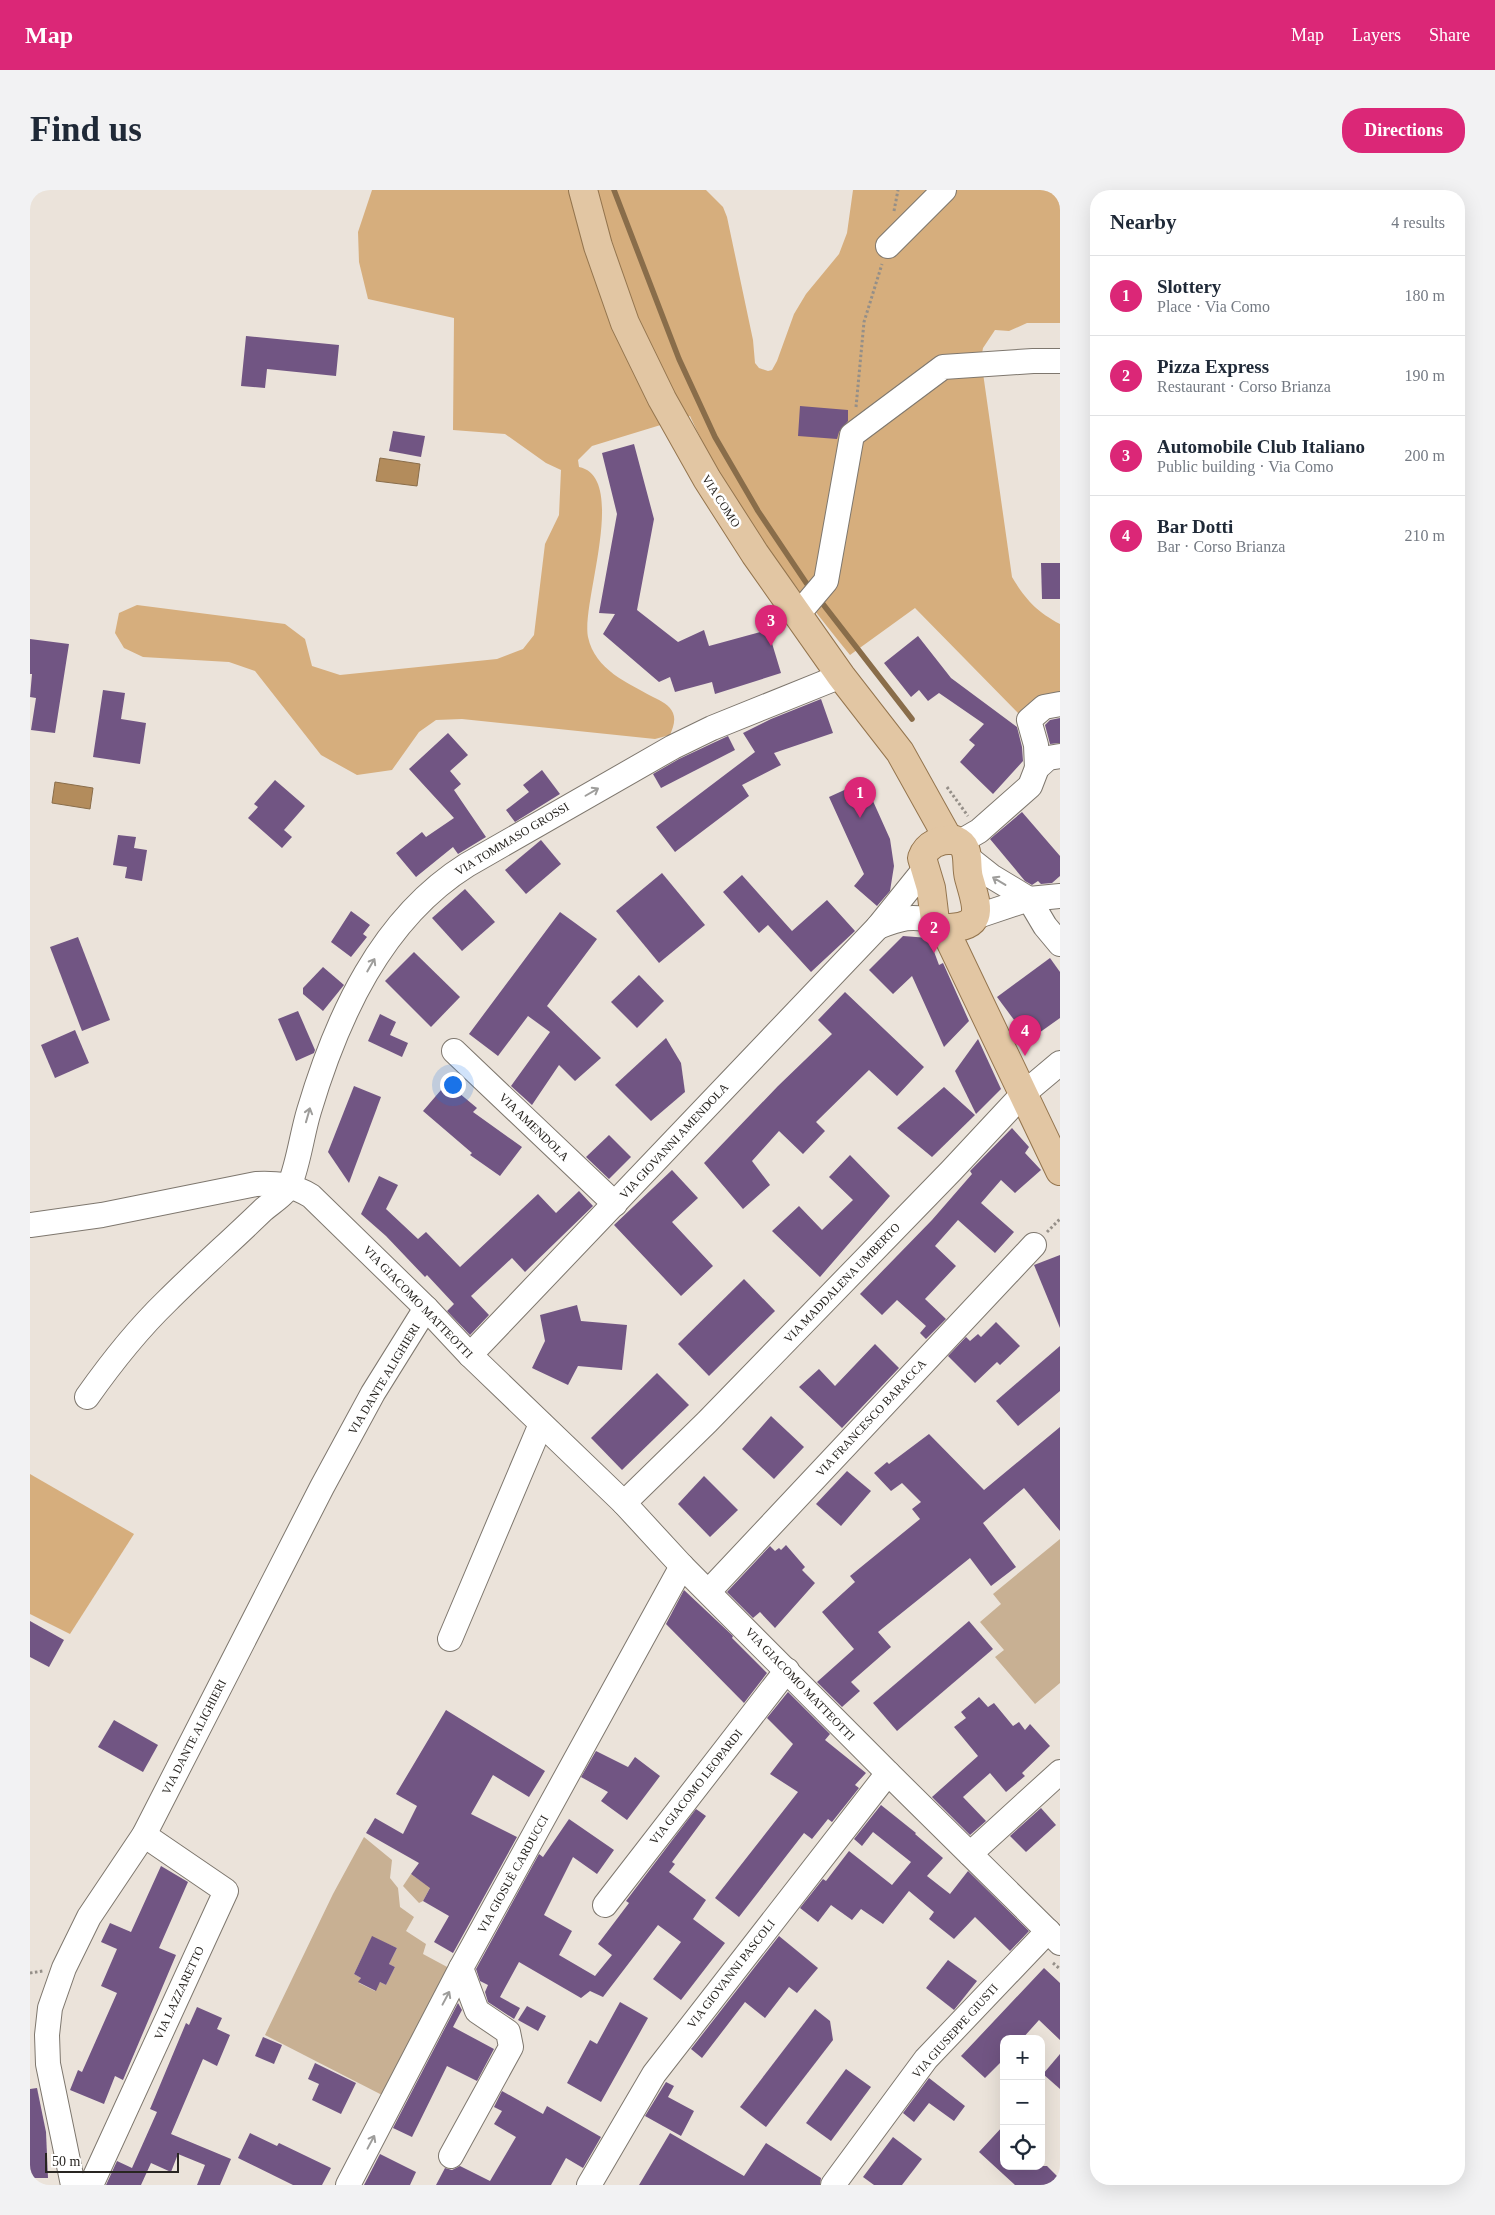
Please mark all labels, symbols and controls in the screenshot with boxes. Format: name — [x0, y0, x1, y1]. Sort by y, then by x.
text: Map — [25, 22, 73, 48]
text: Map — [1291, 25, 1324, 45]
text: Layers — [1352, 25, 1401, 45]
text: Share — [1429, 25, 1470, 45]
button: Directions — [1342, 108, 1465, 153]
text: Find us — [30, 110, 142, 149]
text: Nearby — [1110, 210, 1177, 234]
text: 4 results — [1391, 214, 1445, 231]
text: Slottery — [1157, 276, 1221, 297]
text: 1 — [1122, 287, 1130, 304]
text: 180 m — [1405, 287, 1445, 304]
text: Place · Via Como — [1157, 298, 1270, 315]
text: Pizza Express — [1157, 356, 1269, 377]
text: 2 — [1122, 367, 1130, 384]
text: 190 m — [1405, 367, 1445, 384]
text: Restaurant · Corso Brianza — [1157, 378, 1331, 395]
text: Automobile Club Italiano — [1157, 436, 1365, 457]
text: 3 — [1122, 447, 1130, 464]
text: 200 m — [1405, 447, 1445, 464]
text: Public building · Via Como — [1157, 458, 1334, 475]
street label: VIA COMO — [699, 472, 743, 530]
text: Bar Dotti — [1157, 516, 1233, 537]
text: 4 — [1122, 527, 1130, 544]
text: 210 m — [1405, 527, 1445, 544]
text: Bar · Corso Brianza — [1157, 538, 1285, 555]
pin: 3 — [755, 605, 787, 646]
pin: 1 — [844, 777, 876, 818]
one-way arrow — [584, 787, 599, 797]
street label: VIA TOMMASO GROSSI — [453, 799, 571, 879]
one-way arrow — [993, 876, 1007, 886]
pin: 2 — [918, 912, 950, 953]
one-way arrow — [366, 959, 376, 973]
pin: 4 — [1009, 1015, 1041, 1056]
your location — [440, 1072, 466, 1098]
street label: VIA GIOVANNI AMENDOLA — [617, 1080, 732, 1202]
street label: VIA AMENDOLA — [496, 1090, 572, 1164]
one-way arrow — [304, 1107, 314, 1123]
street label: VIA MADDALENA UMBERTO — [781, 1220, 903, 1346]
street label: VIA GIACOMO MATTEOTTI — [360, 1243, 476, 1361]
street label: VIA DANTE ALIGHIERI — [345, 1321, 423, 1437]
street label: VIA FRANCESCO BARACCA — [813, 1356, 929, 1480]
street label: VIA GIACOMO MATTEOTTI — [742, 1625, 858, 1743]
street label: VIA DANTE ALIGHIERI — [159, 1677, 229, 1797]
street label: VIA GIACOMO LEOPARDI — [647, 1727, 745, 1847]
street label: VIA GIOSUÈ CARDUCCI — [475, 1813, 551, 1935]
street label: VIA GIOVANNI PASCOLI — [684, 1917, 778, 2031]
street label: VIA LAZZARETTO — [151, 1944, 207, 2042]
street label: VIA GIUSEPPE GIUSTI — [909, 1981, 1001, 2081]
one-way arrow — [442, 1991, 451, 2006]
map controls — [1000, 2035, 1045, 2170]
button: + — [1000, 2035, 1045, 2080]
button: − — [1000, 2080, 1045, 2125]
button: locate — [1000, 2125, 1045, 2170]
one-way arrow — [367, 2135, 376, 2150]
scale bar — [45, 2150, 179, 2173]
text: 50 m — [52, 2154, 80, 2169]

